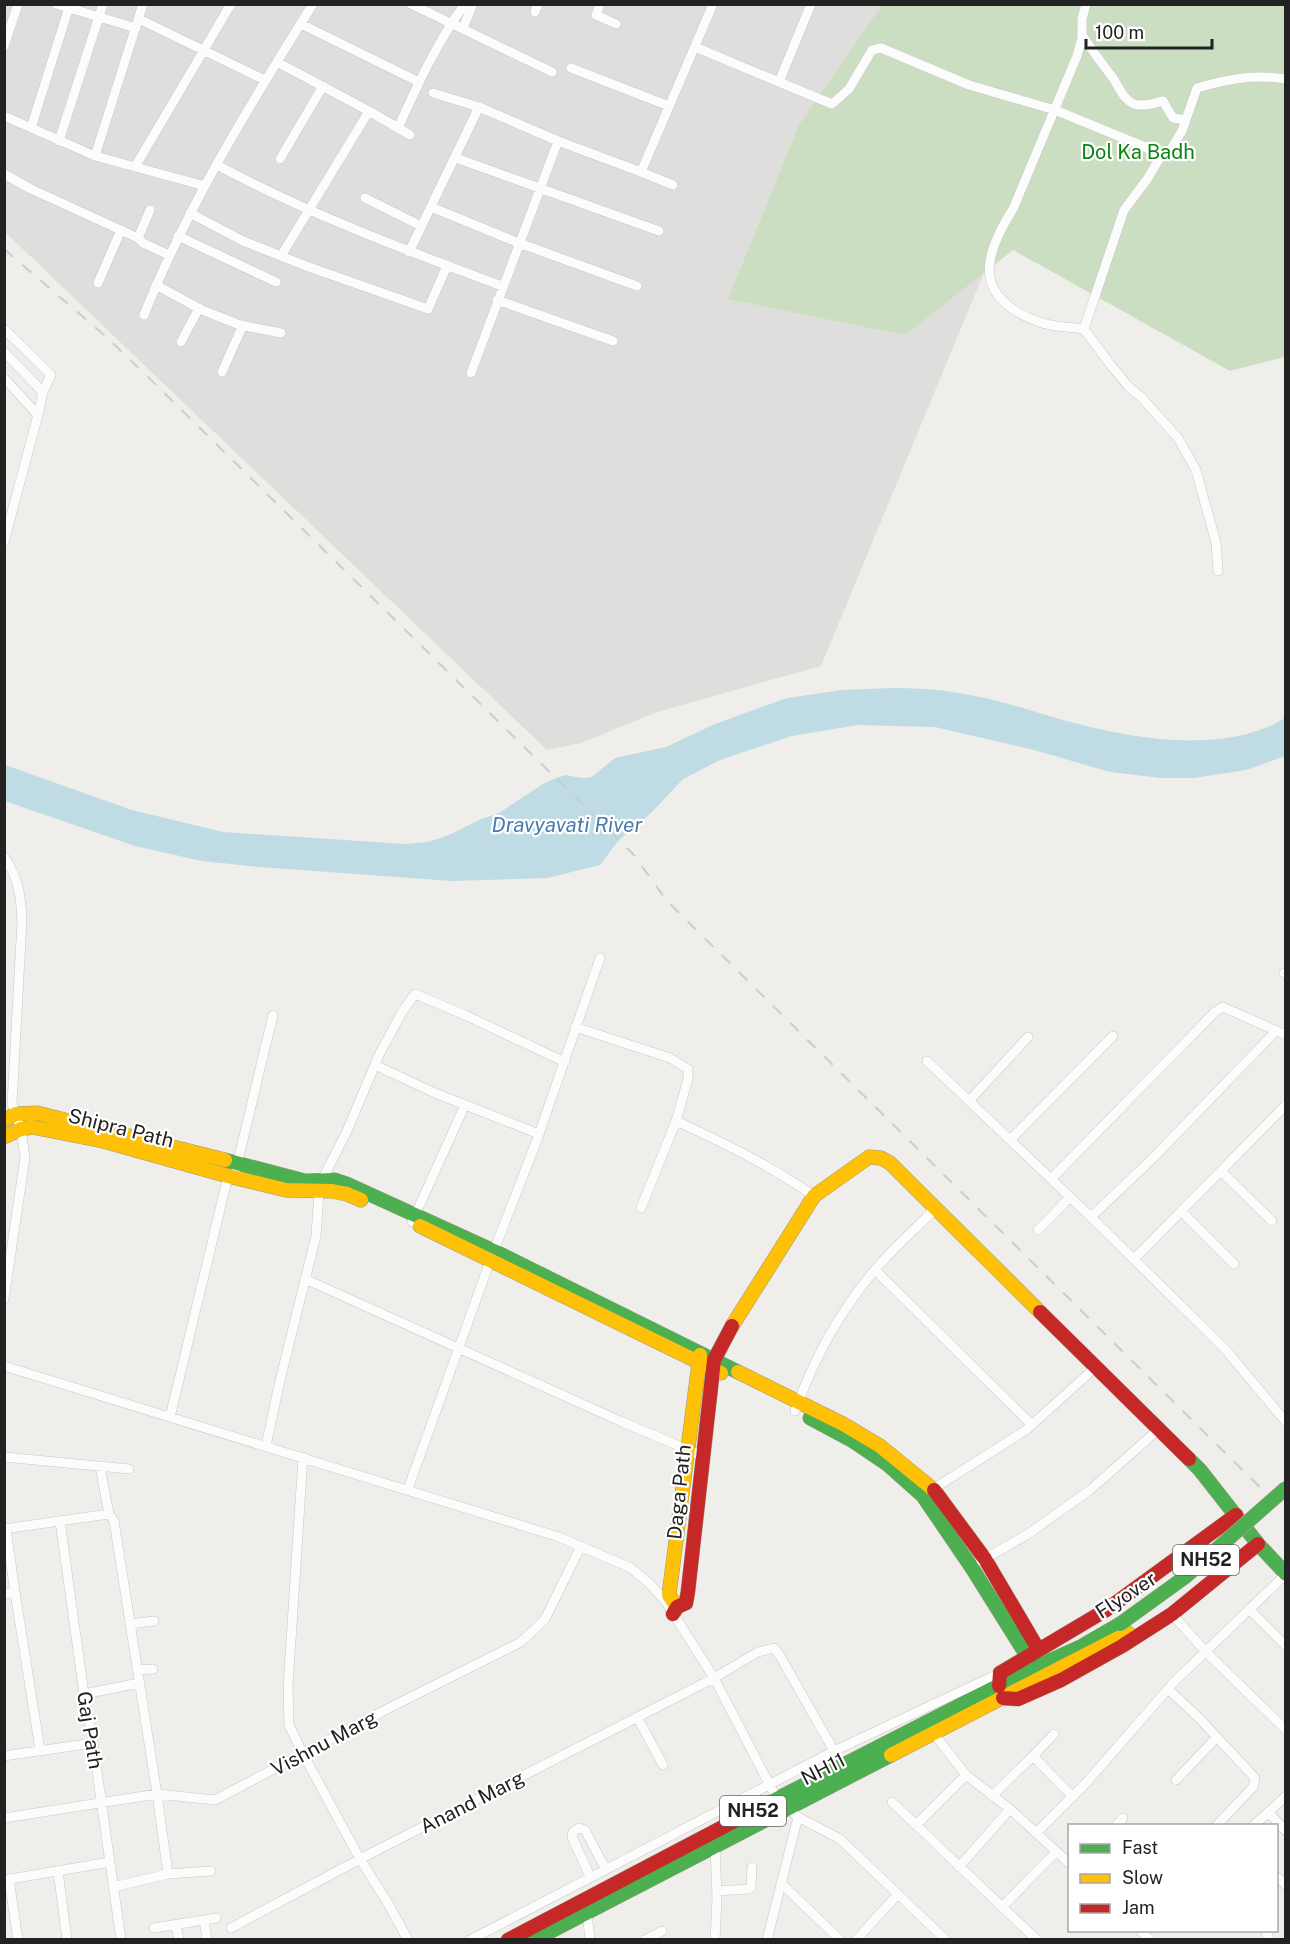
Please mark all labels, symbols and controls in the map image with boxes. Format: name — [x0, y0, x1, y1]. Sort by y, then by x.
scale bar — [1086, 12, 1212, 50]
text: 100 m — [1095, 22, 1144, 43]
park label: Dol Ka Badh — [1081, 140, 1195, 164]
water label: Dravyavati River — [492, 812, 643, 837]
street label: Shipra Path — [66, 1103, 176, 1153]
street label: Daga Path — [662, 1443, 696, 1541]
road number: NH52 — [1173, 1545, 1239, 1575]
street label: Flyover — [1091, 1566, 1161, 1624]
street label: Gaj Path — [72, 1689, 108, 1771]
street label: Vishnu Marg — [267, 1705, 381, 1781]
street label: NH11 — [797, 1748, 849, 1790]
street label: Anand Marg — [416, 1765, 528, 1839]
road number: NH52 — [720, 1796, 786, 1826]
legend — [1068, 1824, 1278, 1932]
text: Fast — [1122, 1837, 1158, 1858]
text: Slow — [1122, 1867, 1163, 1888]
text: Jam — [1122, 1897, 1155, 1918]

